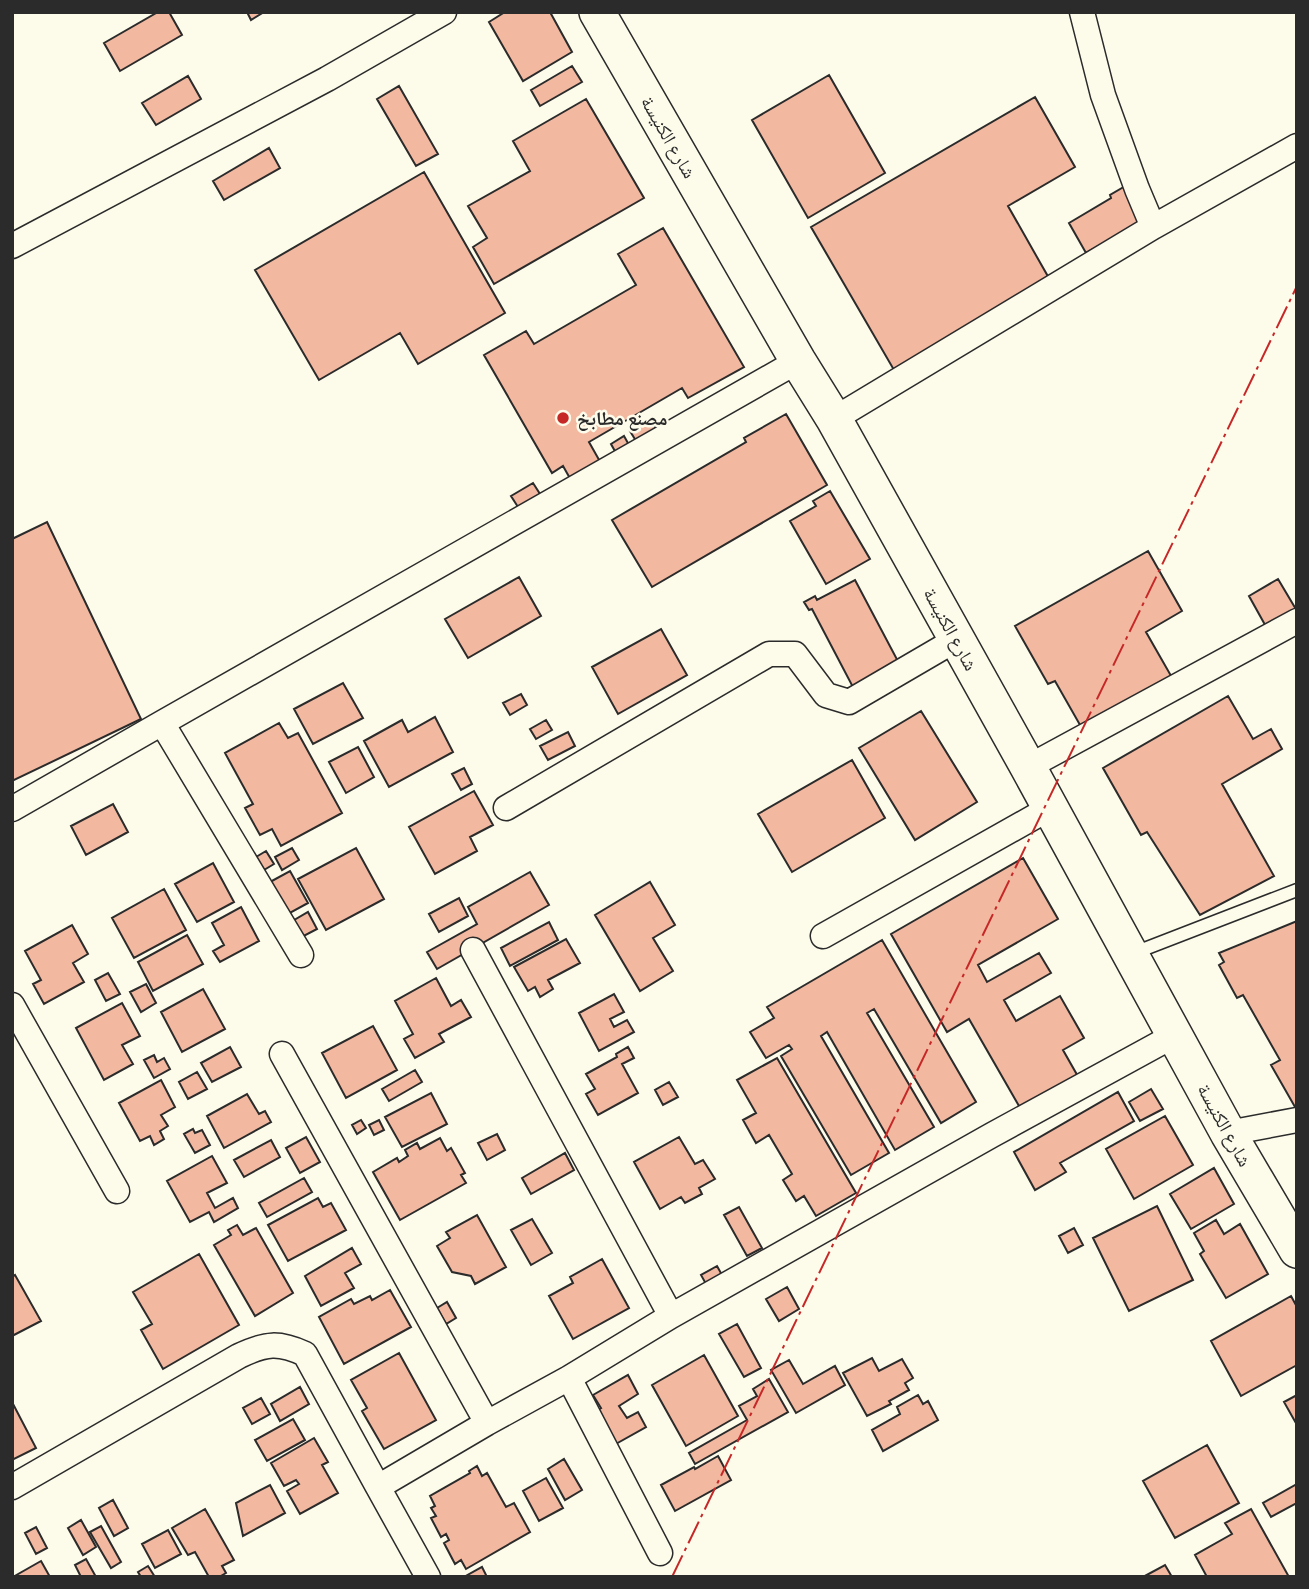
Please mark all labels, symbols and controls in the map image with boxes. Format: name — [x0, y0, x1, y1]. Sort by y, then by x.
street label: شارع الكنيسة — [636, 92, 702, 182]
place label: مصنع مطابخ — [577, 406, 667, 431]
marker: مصنع مطابخ — [555, 410, 571, 426]
street label: شارع الكنيسة — [918, 583, 984, 675]
street label: شارع الكنيسة — [1192, 1079, 1258, 1171]

